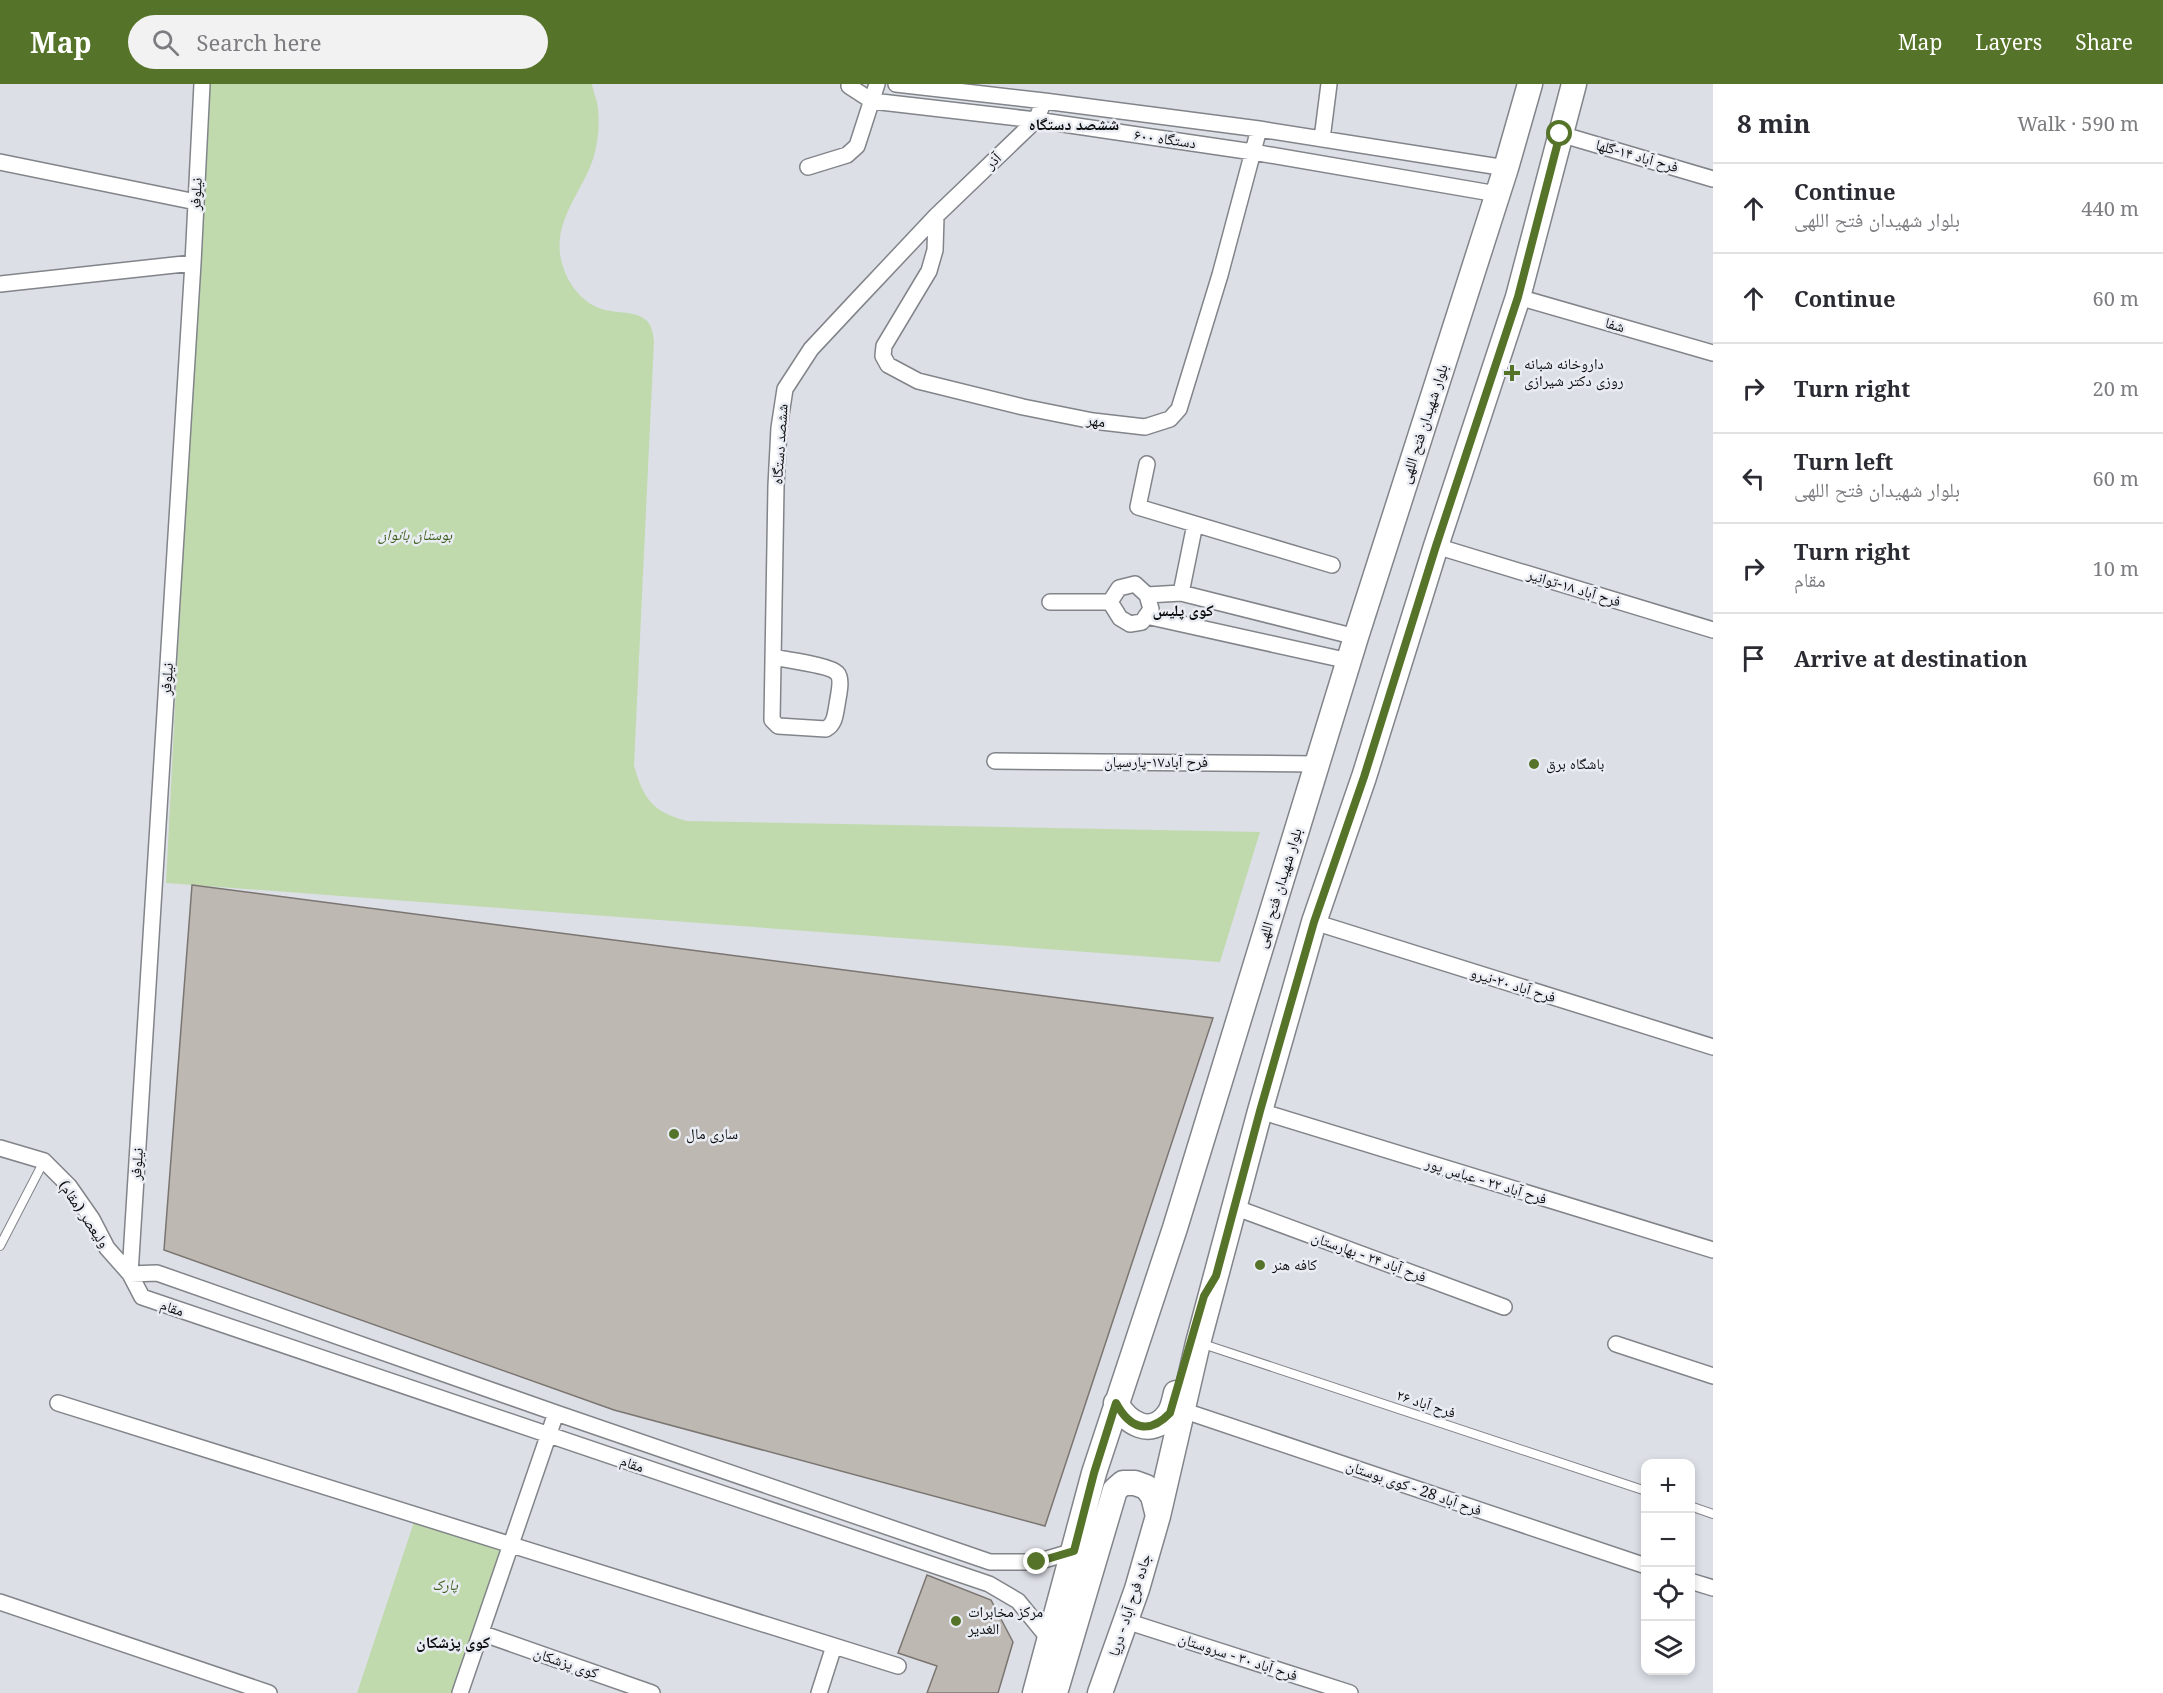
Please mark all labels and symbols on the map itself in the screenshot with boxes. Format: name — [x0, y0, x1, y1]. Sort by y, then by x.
district label: ششصد دستگاه — [1029, 113, 1119, 135]
route start — [1546, 120, 1572, 146]
street label: ۶۰۰ دستگاه — [1133, 124, 1197, 152]
street label: فرح آباد ۱۴-گلها — [1593, 134, 1681, 177]
street label: آذر — [979, 147, 1006, 174]
street label: نیلوفر — [184, 177, 206, 212]
street label: شفا — [1603, 312, 1628, 336]
place label: داروخانه شبانه روزی دکتر شیرازی — [1524, 353, 1624, 391]
street label: بلوار شهیدان فتح اللهی — [1394, 361, 1453, 486]
marker: داروخانه شبانه روزی دکتر شیرازی — [1505, 366, 1519, 380]
street label: ششصد دستگاه — [766, 403, 792, 485]
street label: مهر — [1084, 409, 1107, 431]
park label: بوستان بانوان — [378, 524, 453, 544]
street label: فرح آباد ۱۸-توانیر — [1524, 563, 1624, 612]
district label: کوی پلیس — [1152, 599, 1214, 621]
street label: نیلوفر — [155, 662, 177, 697]
street label: فرح آباد۱۷-پارسیان — [1104, 751, 1208, 772]
place label: باشگاه برق — [1546, 753, 1604, 774]
marker: باشگاه برق — [1527, 757, 1541, 771]
street label: بلوار شهیدان فتح اللهی — [1250, 825, 1307, 950]
street label: فرح آباد ۲۰-نیرو — [1468, 962, 1558, 1007]
place label: ساری مال — [686, 1123, 738, 1144]
marker: ساری مال — [667, 1127, 681, 1141]
street label: نیلوفر — [125, 1147, 147, 1182]
street label: فرح آباد ۲۲ - عباس پور — [1422, 1152, 1550, 1209]
street label: ولیعصر (مقام) — [54, 1176, 115, 1252]
street label: فرح آباد ۲۴ - بهارستان — [1309, 1226, 1429, 1287]
place label: کافه هنر — [1271, 1254, 1317, 1274]
marker: کافه هنر — [1253, 1258, 1267, 1272]
street label: مقام — [158, 1294, 187, 1321]
street label: فرح آباد ۲۶ — [1394, 1384, 1458, 1423]
street label: مقام — [618, 1450, 647, 1477]
street label: فرح آباد 28 - کوی بوستان — [1344, 1454, 1485, 1521]
route end — [1023, 1548, 1049, 1574]
street label: جاده فرح آباد - دریا — [1103, 1551, 1156, 1659]
park label: پارک — [432, 1574, 459, 1594]
place label: مرکز مخابرات الغدیر — [967, 1601, 1043, 1638]
marker: مرکز مخابرات الغدیر — [949, 1614, 963, 1628]
street label: فرح آباد ۳۰ - سروستان — [1176, 1627, 1300, 1686]
district label: کوی پزشکان — [416, 1631, 490, 1653]
street label: کوی پزشکان — [531, 1642, 601, 1683]

